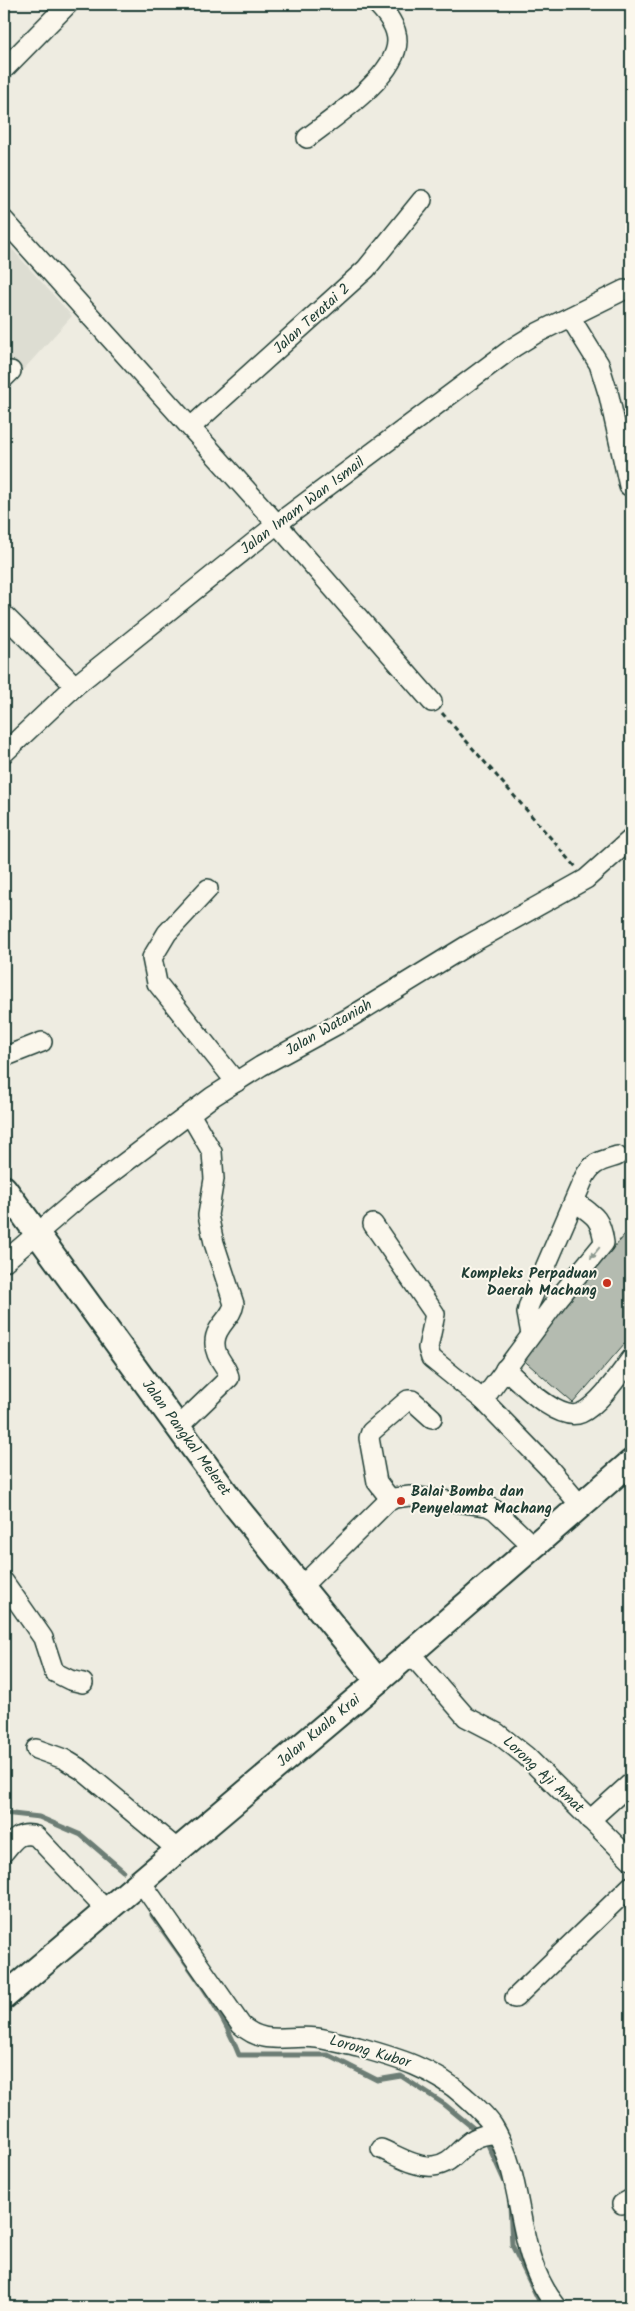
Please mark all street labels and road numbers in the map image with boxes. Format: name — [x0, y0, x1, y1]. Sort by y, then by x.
street label: Jalan Teratai 2 — [268, 278, 356, 360]
street label: Jalan Imam Wan Ismail — [236, 451, 371, 561]
street label: Jalan Wataniah — [281, 993, 377, 1063]
street label: Jalan Pangkal Meleret — [135, 1375, 237, 1502]
street label: Jalan Kuala Krai — [272, 1688, 367, 1773]
street label: Lorong Aji Amat — [497, 1731, 589, 1819]
street label: Lorong Kubor — [327, 2029, 414, 2075]

